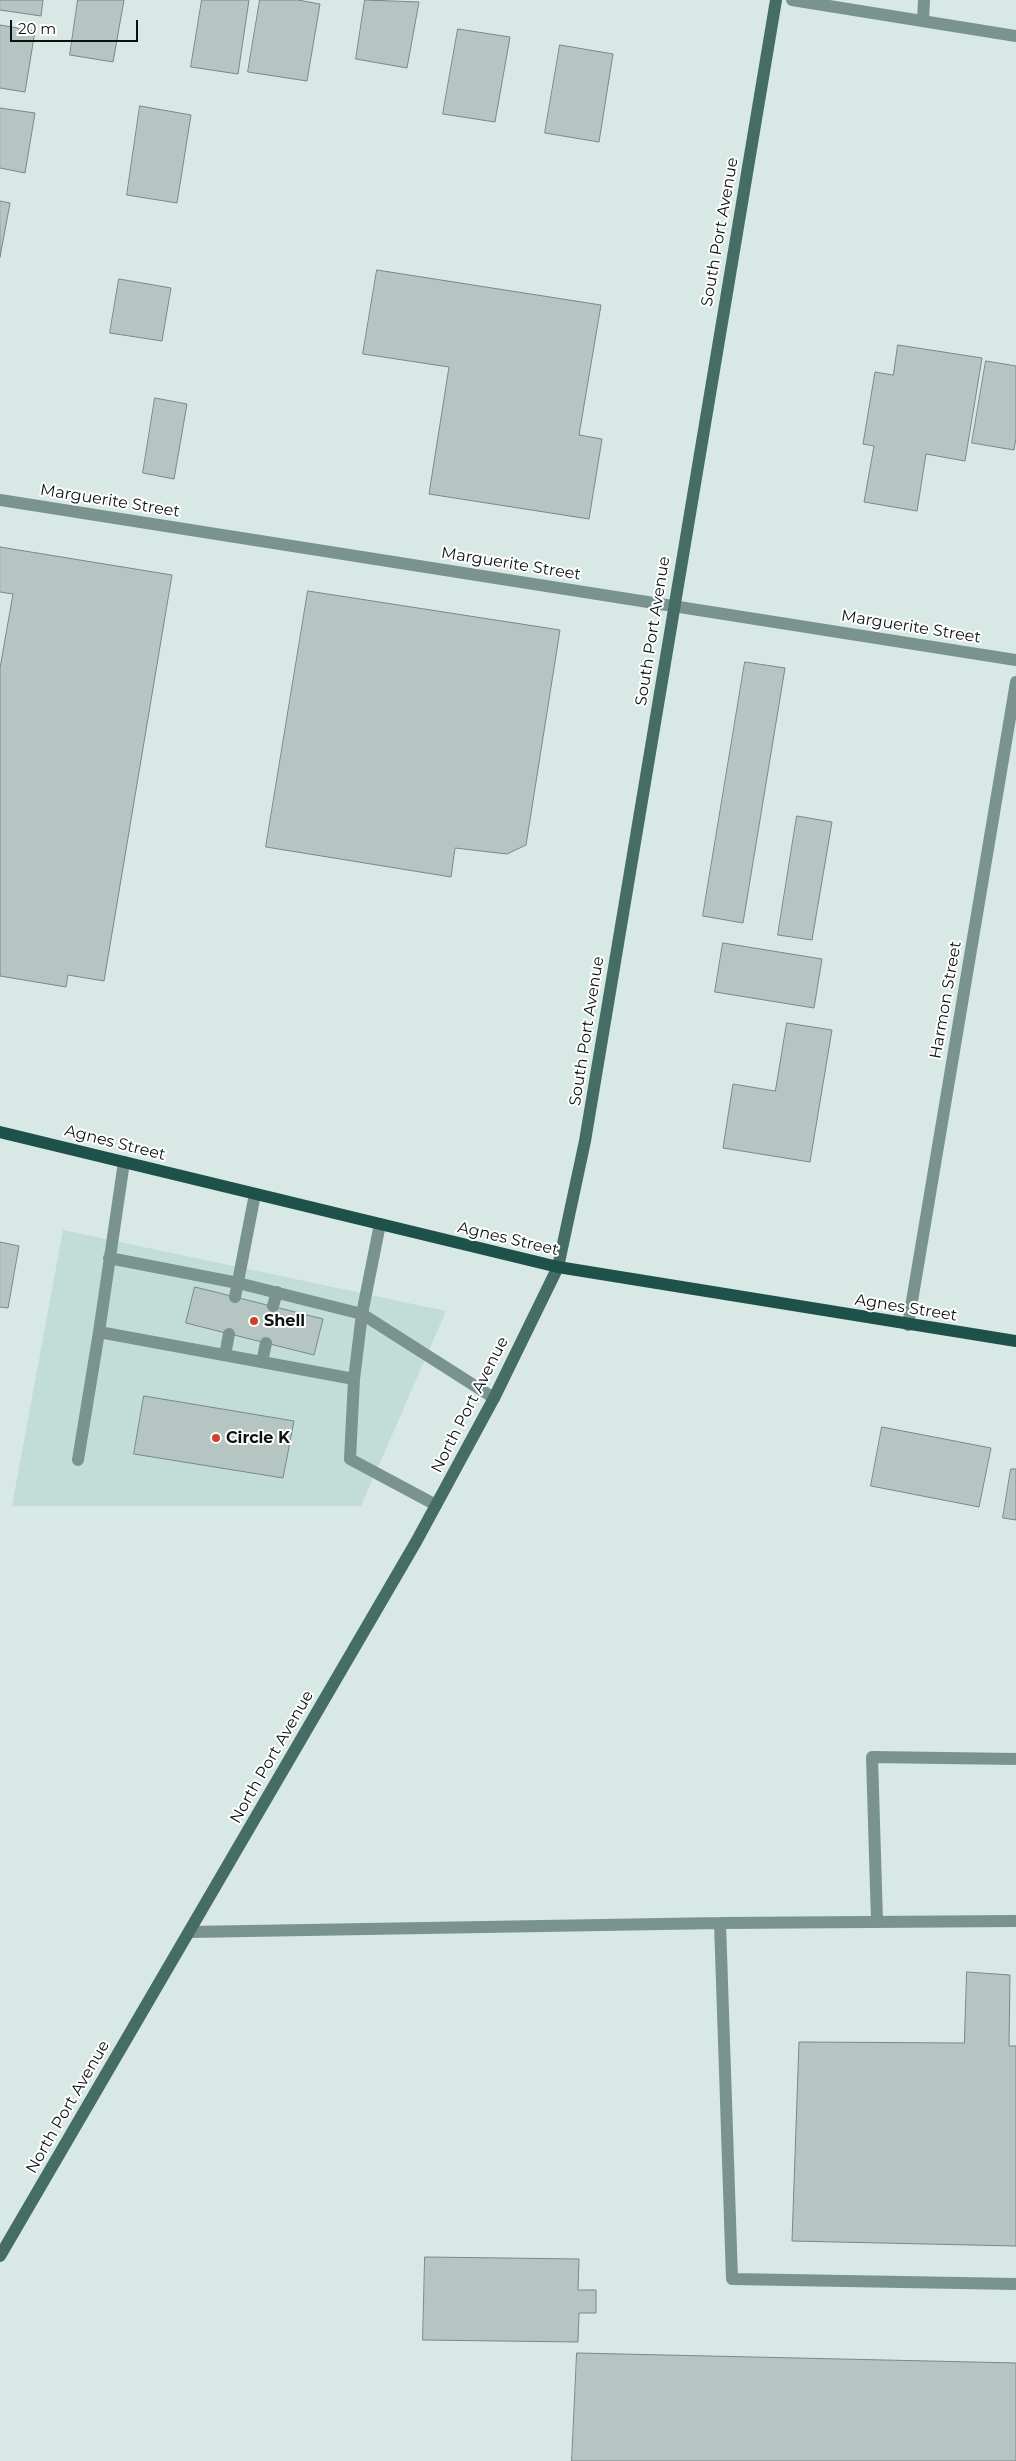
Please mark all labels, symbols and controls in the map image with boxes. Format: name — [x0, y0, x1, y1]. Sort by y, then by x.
scale bar — [12, 10, 140, 42]
text: 20 m — [18, 19, 56, 38]
street label: South Port Avenue — [697, 156, 743, 308]
street label: Marguerite Street — [39, 480, 181, 522]
street label: Marguerite Street — [440, 543, 582, 585]
street label: South Port Avenue — [632, 555, 674, 707]
street label: Marguerite Street — [840, 606, 982, 648]
street label: Harmon Street — [926, 940, 966, 1060]
street label: South Port Avenue — [566, 955, 608, 1107]
street label: Agnes Street — [63, 1121, 167, 1165]
street label: Agnes Street — [456, 1218, 560, 1260]
street label: Agnes Street — [854, 1290, 958, 1326]
place label: Shell — [264, 1311, 305, 1331]
marker: Shell — [248, 1315, 260, 1327]
street label: North Port Avenue — [427, 1334, 513, 1476]
place label: Circle K — [226, 1428, 290, 1448]
marker: Circle K — [210, 1432, 222, 1444]
street label: North Port Avenue — [226, 1687, 318, 1827]
street label: North Port Avenue — [22, 2037, 114, 2177]

